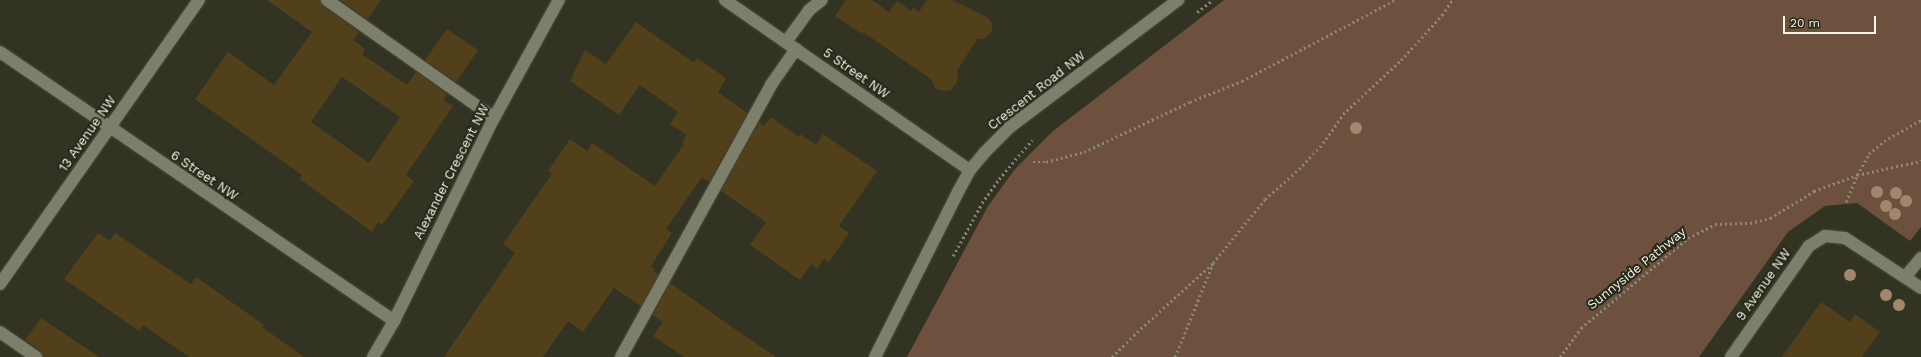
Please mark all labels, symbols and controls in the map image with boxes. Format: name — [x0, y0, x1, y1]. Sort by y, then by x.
scale bar — [1785, 8, 1878, 34]
text: 20 m — [1790, 16, 1820, 30]
street label: 5 Street NW — [820, 45, 892, 103]
street label: Crescent Road NW — [985, 48, 1089, 134]
street label: 13 Avenue NW — [56, 93, 120, 175]
street label: Alexander Crescent NW — [411, 101, 493, 243]
street label: 6 Street NW — [167, 148, 241, 204]
street label: Sunnyside Pathway — [1585, 225, 1689, 313]
street label: 9 Avenue NW — [1733, 246, 1795, 324]

